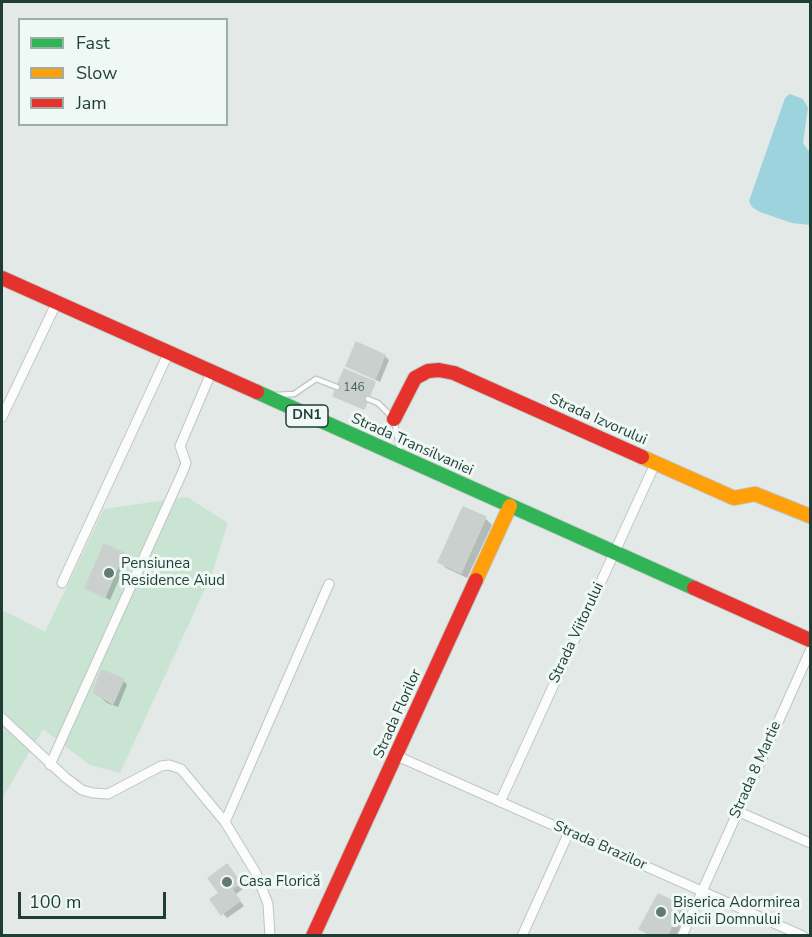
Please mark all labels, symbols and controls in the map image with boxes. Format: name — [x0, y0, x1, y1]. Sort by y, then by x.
legend — [18, 18, 228, 126]
text: Fast — [76, 31, 110, 55]
text: Slow — [76, 61, 117, 85]
text: Jam — [76, 91, 107, 115]
house number: 146 — [343, 381, 365, 395]
street label: Strada Izvorului — [546, 390, 650, 450]
road number: DN1 — [286, 405, 328, 427]
street label: Strada Transilvaniei — [348, 410, 476, 480]
place label: Pensiunea Residence Aiud — [121, 555, 225, 590]
marker: Pensiunea Residence Aiud — [102, 566, 116, 580]
street label: Strada Viitorului — [546, 580, 608, 686]
street label: Strada Florilor — [370, 666, 426, 762]
street label: Strada 8 Martie — [727, 719, 785, 821]
street label: Strada Brazilor — [551, 817, 649, 875]
place label: Casa Florică — [239, 873, 320, 891]
marker: Casa Florică — [220, 875, 234, 889]
scale bar — [21, 880, 170, 918]
text: 100 m — [29, 890, 81, 914]
place label: Biserica Adormirea Maicii Domnului — [673, 894, 800, 929]
marker: Biserica Adormirea Maicii Domnului — [654, 905, 668, 919]

